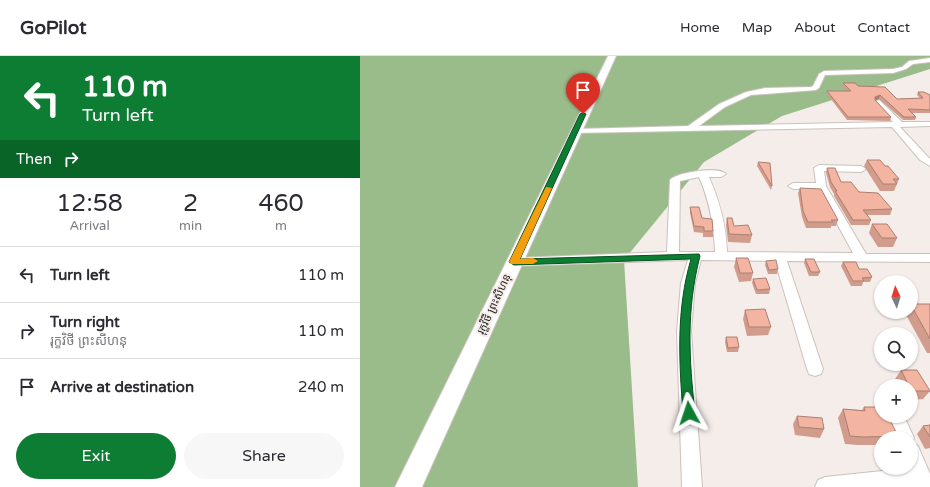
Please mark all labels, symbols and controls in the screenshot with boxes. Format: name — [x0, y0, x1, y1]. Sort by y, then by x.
text: GoPilot — [20, 17, 86, 39]
text: Home — [680, 19, 720, 36]
text: Map — [742, 19, 772, 36]
text: About — [794, 19, 836, 36]
text: Contact — [858, 19, 910, 36]
text: 110 m — [82, 70, 168, 104]
icon: left — [16, 72, 68, 124]
pin — [566, 73, 600, 114]
icon: arrive — [572, 79, 594, 101]
text: Turn left — [82, 104, 154, 126]
icon: right — [60, 148, 82, 170]
text: Then — [16, 150, 52, 168]
text: 12:58 — [56, 189, 123, 218]
text: 2 — [183, 189, 198, 218]
text: 460 — [258, 189, 304, 218]
text: Arrival — [69, 218, 110, 234]
text: min — [179, 218, 202, 234]
text: m — [275, 218, 287, 234]
icon: left — [16, 264, 38, 286]
text: Turn left — [50, 266, 110, 284]
text: 110 m — [298, 266, 344, 284]
street label: រុក្ខវិថី ព្រះសីហនុ — [473, 271, 514, 337]
north arrow — [874, 275, 918, 319]
map controls — [874, 275, 918, 475]
text: Turn right — [50, 313, 120, 331]
icon: right — [16, 320, 38, 342]
text: 110 m — [298, 322, 344, 340]
button: search — [874, 327, 918, 371]
text: រុក្ខវិថី ព្រះសីហនុ — [50, 333, 127, 349]
icon: arrive — [16, 376, 38, 398]
text: Arrive at destination — [50, 378, 194, 396]
text: 240 m — [298, 378, 344, 396]
button: + — [874, 379, 918, 423]
position arrow — [668, 392, 710, 434]
button: − — [874, 431, 918, 475]
button: Exit — [16, 433, 176, 479]
button: Share — [184, 433, 344, 479]

